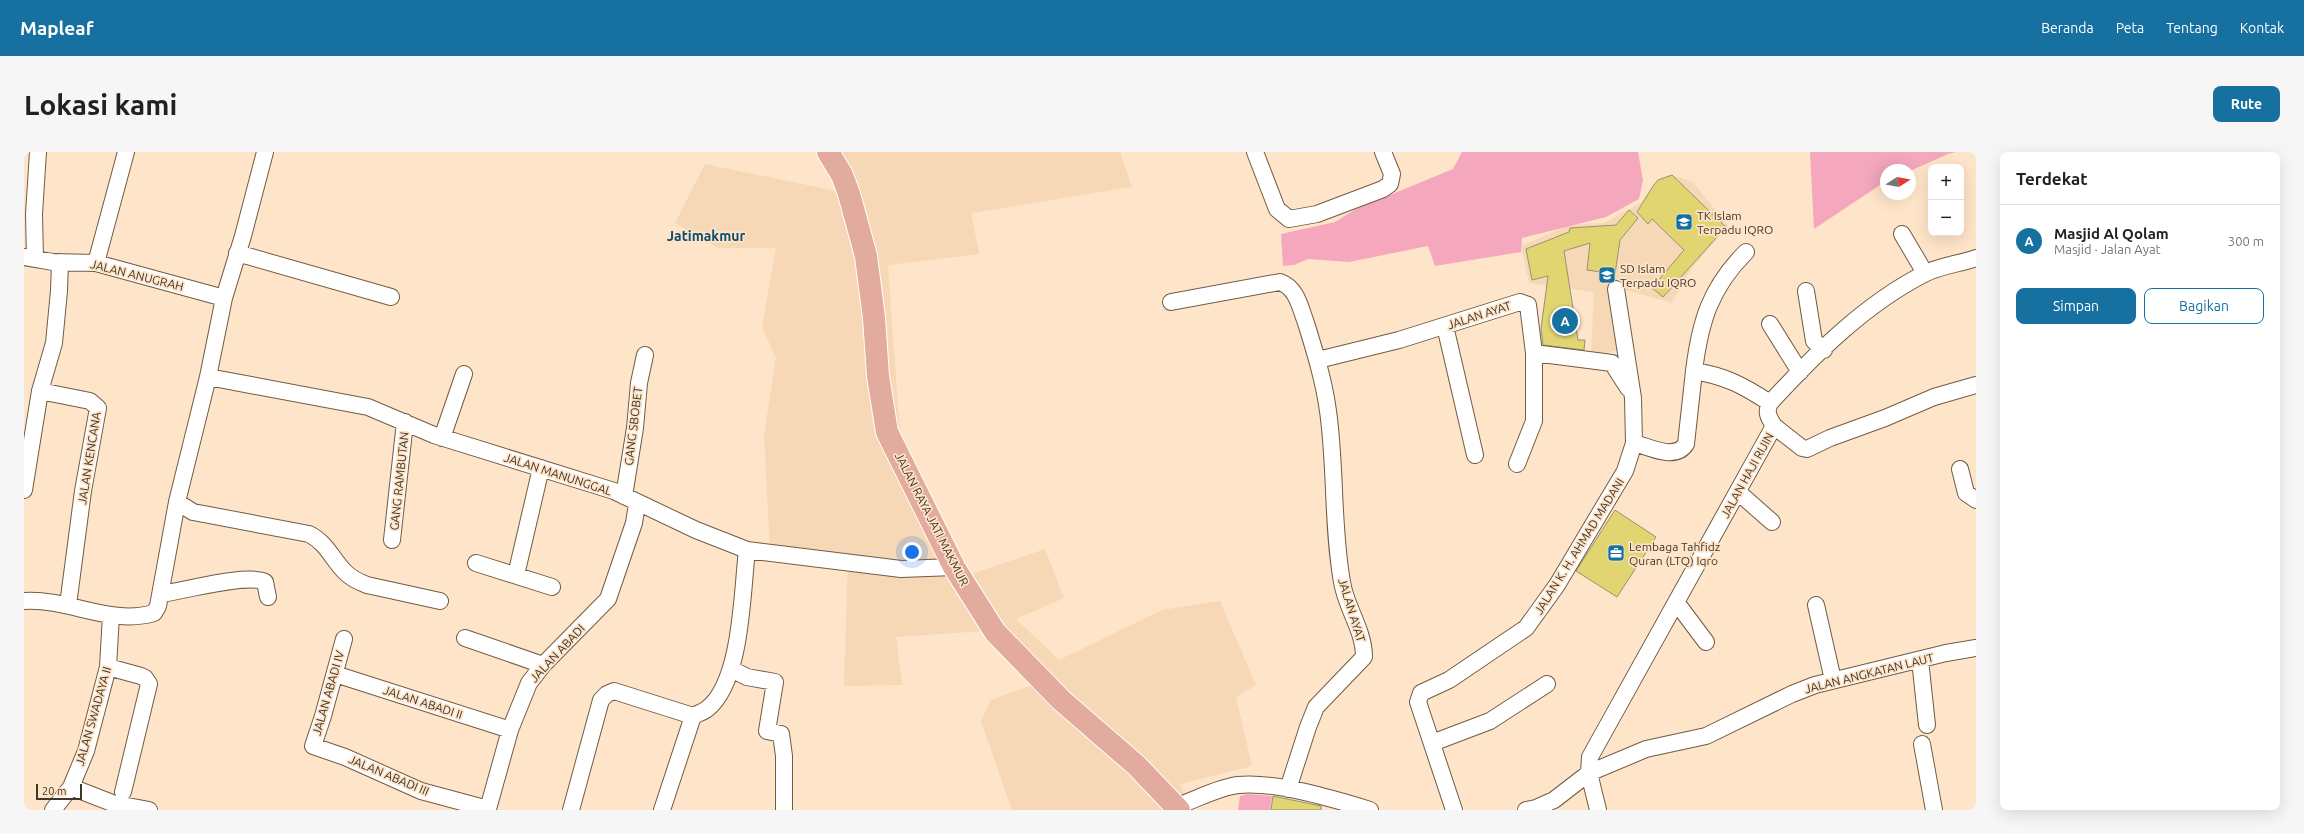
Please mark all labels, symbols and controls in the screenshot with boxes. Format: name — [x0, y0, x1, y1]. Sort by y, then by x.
text: Mapleaf — [20, 17, 93, 39]
text: Beranda — [2041, 20, 2094, 36]
text: Peta — [2116, 20, 2144, 36]
text: Tentang — [2166, 20, 2218, 36]
text: Kontak — [2240, 20, 2284, 36]
button: Rute — [2213, 86, 2280, 122]
text: Lokasi kami — [24, 89, 177, 120]
north arrow — [1880, 164, 1916, 200]
map controls — [1928, 164, 1964, 236]
button: + — [1928, 164, 1964, 200]
text: Terdekat — [2016, 169, 2088, 188]
button: − — [1928, 200, 1964, 236]
place label: TK Islam Terpadu IQRO — [1697, 209, 1773, 236]
school or university icon: TK Islam Terpadu IQRO — [1674, 212, 1694, 232]
text: Masjid Al Qolam — [2054, 225, 2169, 242]
district label: Jatimakmur — [667, 228, 745, 244]
text: A — [2024, 234, 2034, 248]
text: 300 m — [2228, 234, 2264, 248]
text: Masjid · Jalan Ayat — [2054, 242, 2161, 256]
street label: JALAN ANUGRAH — [89, 257, 185, 293]
place label: SD Islam Terpadu IQRO — [1620, 262, 1696, 289]
school or university icon: SD Islam Terpadu IQRO — [1597, 265, 1617, 285]
button: Simpan — [2016, 288, 2136, 324]
button: Bagikan — [2144, 288, 2264, 324]
street label: JALAN AYAT — [1446, 299, 1513, 331]
pin: A — [1552, 306, 1578, 336]
street label: GANG SBOBET — [622, 386, 644, 466]
street label: JALAN KENCANA — [75, 411, 103, 505]
street label: JALAN HAJI RIJIN — [1718, 430, 1776, 520]
street label: GANG RAMBUTAN — [387, 431, 411, 531]
street label: JALAN MANUNGGAL — [502, 450, 614, 498]
street label: JALAN RAYA JATI MAKMUR — [893, 450, 972, 588]
street label: JALAN K. H. AHMAD MADANI — [1532, 475, 1626, 617]
place label: Lembaga Tahfidz Quran (LTQ) Iqro — [1629, 540, 1721, 568]
your location — [902, 542, 922, 562]
office icon: Lembaga Tahfidz Quran (LTQ) Iqro — [1606, 543, 1626, 563]
street label: JALAN AYAT — [1336, 576, 1368, 644]
street label: JALAN ABADI — [527, 622, 587, 684]
street label: JALAN ABADI IV — [310, 649, 346, 737]
street label: JALAN ANGKATAN LAUT — [1803, 651, 1935, 695]
street label: JALAN SWADAYA II — [73, 665, 113, 767]
street label: JALAN ABADI II — [382, 683, 464, 721]
street label: JALAN ABADI III — [347, 752, 431, 798]
scale bar — [36, 782, 82, 801]
text: 20 m — [42, 785, 66, 797]

